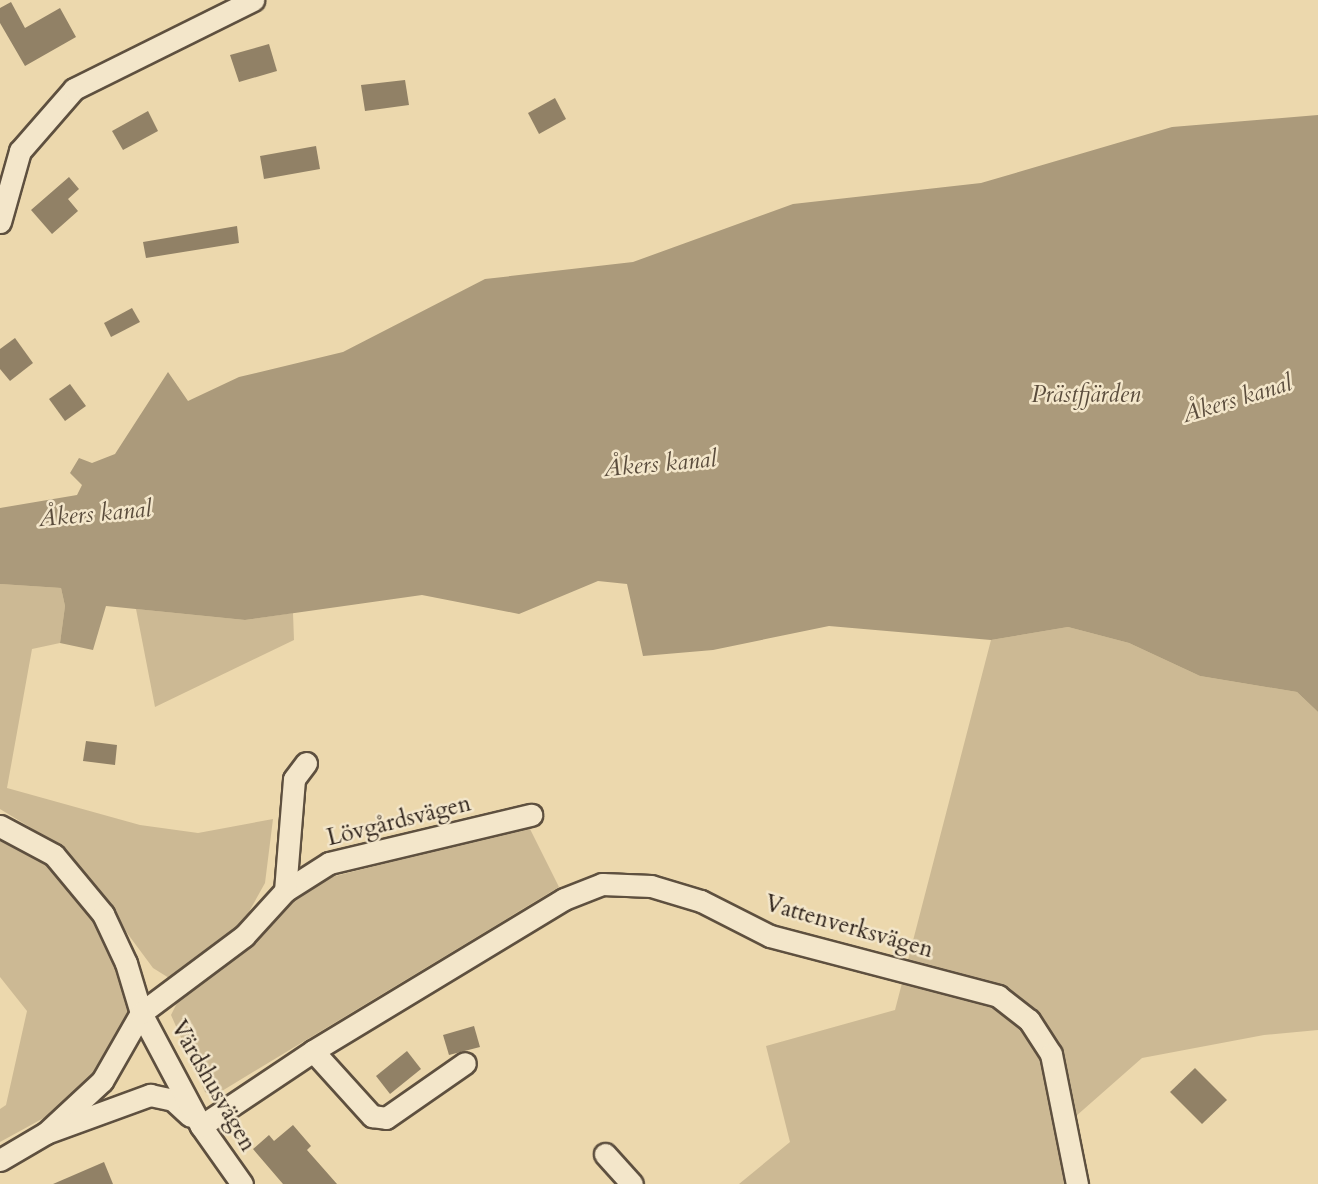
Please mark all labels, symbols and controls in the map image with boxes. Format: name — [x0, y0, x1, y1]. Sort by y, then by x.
water label: Åkers kanal — [1178, 369, 1296, 429]
water label: Prästfjärden — [1031, 381, 1141, 409]
water label: Åkers kanal — [602, 445, 718, 483]
water label: Åkers kanal — [37, 495, 153, 533]
street label: Lövgårdsvägen — [324, 790, 474, 852]
street label: Vattenverksvägen — [762, 890, 936, 964]
street label: Värdshusvägen — [164, 1016, 262, 1156]

